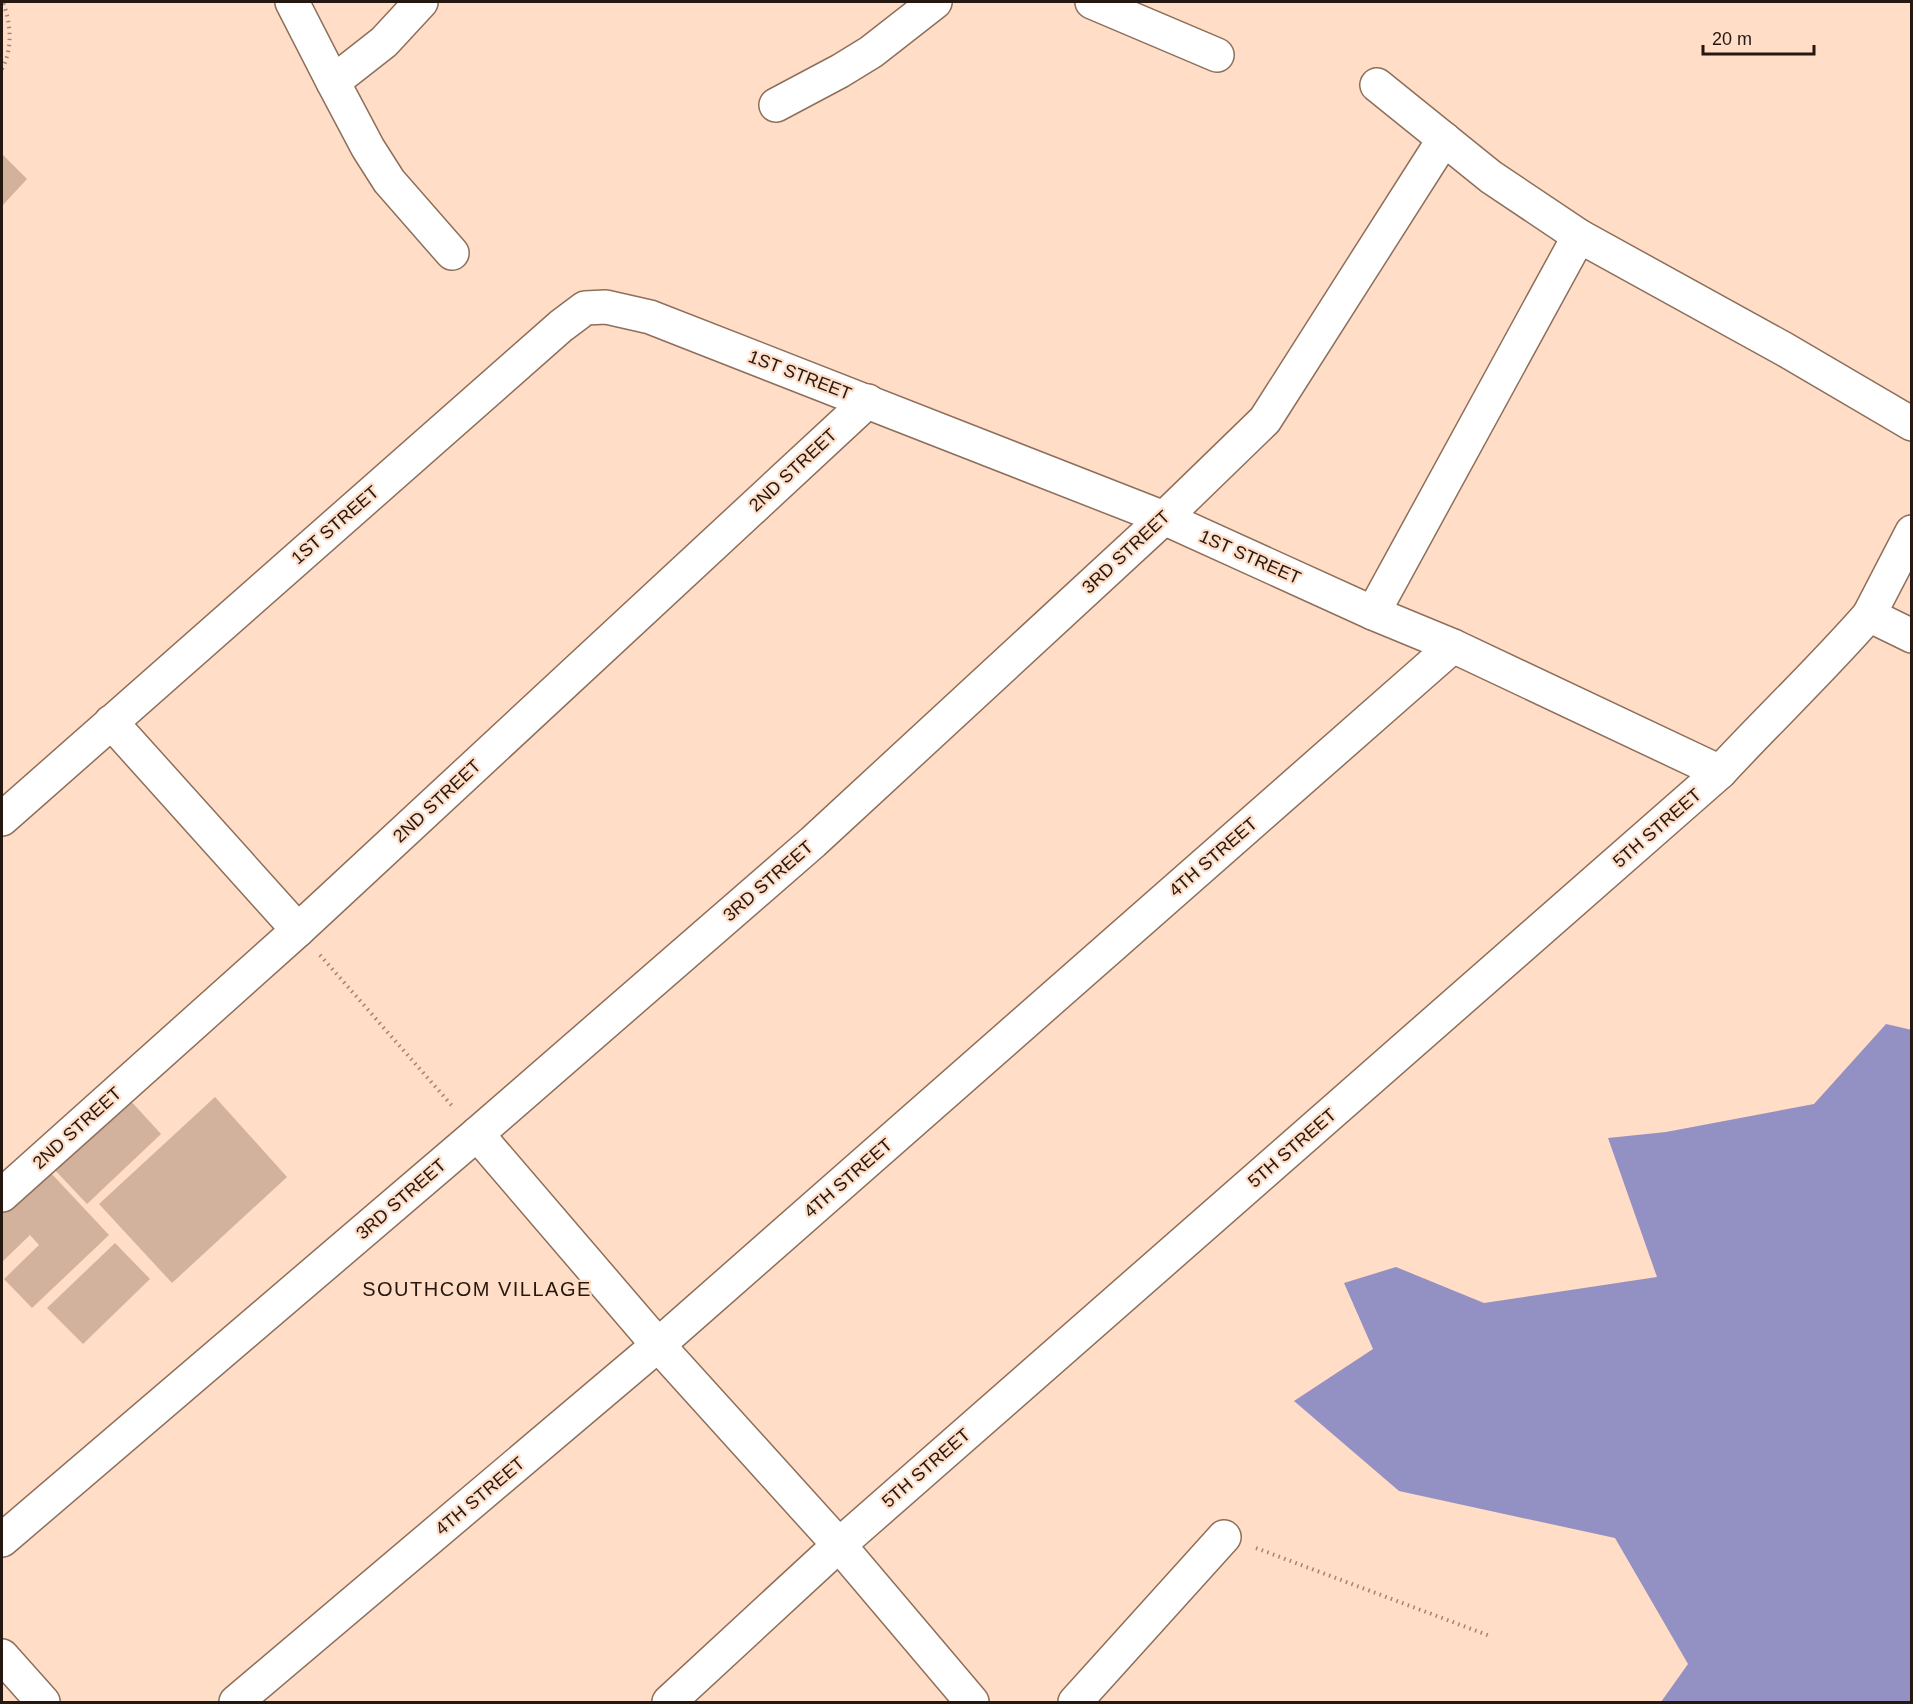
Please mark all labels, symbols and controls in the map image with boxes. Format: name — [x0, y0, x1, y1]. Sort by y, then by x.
scale bar — [1703, 18, 1814, 56]
text: 20 m — [1712, 29, 1752, 49]
street label: 1ST STREET — [746, 346, 854, 404]
street label: 2ND STREET — [745, 424, 841, 516]
street label: 1ST STREET — [287, 482, 383, 568]
street label: 3RD STREET — [1078, 506, 1174, 598]
street label: 1ST STREET — [1196, 526, 1304, 588]
street label: 2ND STREET — [389, 755, 485, 847]
street label: 5TH STREET — [1609, 784, 1705, 872]
street label: 4TH STREET — [1165, 813, 1261, 901]
street label: 3RD STREET — [719, 837, 817, 925]
street label: 2ND STREET — [29, 1083, 125, 1173]
street label: 5TH STREET — [1244, 1104, 1340, 1192]
street label: 4TH STREET — [800, 1134, 896, 1222]
street label: 3RD STREET — [352, 1155, 450, 1243]
district label: SOUTHCOM VILLAGE — [362, 1278, 592, 1300]
street label: 5TH STREET — [878, 1424, 974, 1512]
street label: 4TH STREET — [431, 1453, 529, 1539]

